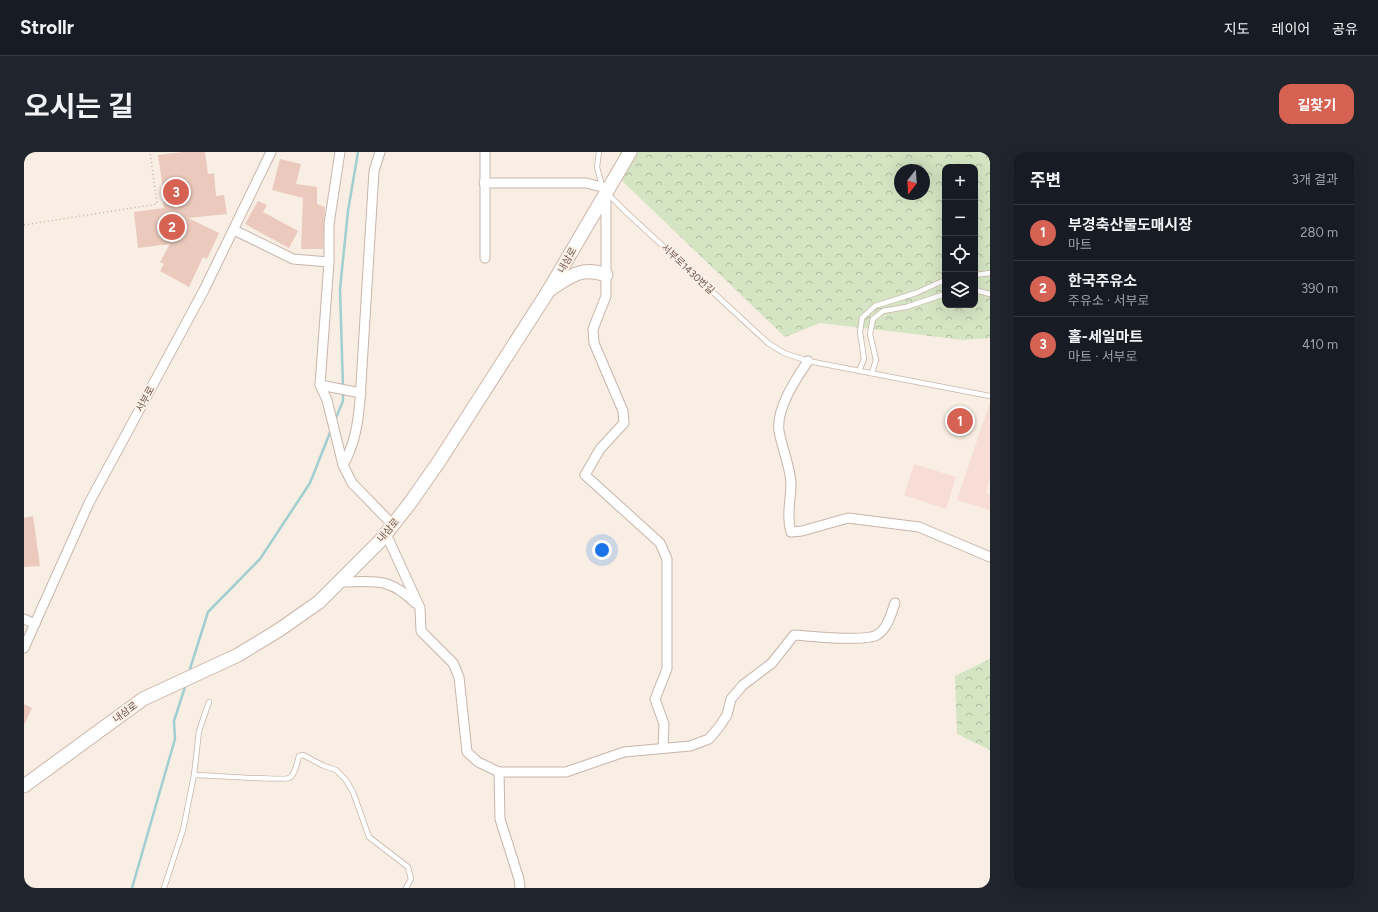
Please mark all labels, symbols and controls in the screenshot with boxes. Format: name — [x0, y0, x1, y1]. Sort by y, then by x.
text: Strollr — [20, 16, 74, 39]
text: 지도 — [1224, 21, 1250, 38]
text: 레이어 — [1272, 21, 1310, 38]
text: 공유 — [1332, 21, 1358, 38]
button: 길찾기 — [1279, 84, 1354, 124]
text: 오시는 길 — [24, 89, 134, 123]
north arrow — [894, 164, 930, 200]
map controls — [942, 164, 978, 308]
button: + — [942, 164, 978, 200]
text: 주변 — [1030, 170, 1061, 190]
text: 3개 결과 — [1292, 172, 1338, 187]
pin: 3 — [163, 177, 189, 207]
button: − — [942, 200, 978, 236]
pin: 2 — [159, 212, 185, 242]
text: 부경축산물도매시장 — [1068, 216, 1192, 234]
text: 1 — [1040, 225, 1046, 240]
text: 280 m — [1300, 225, 1338, 240]
button: locate — [942, 236, 978, 272]
text: 마트 — [1068, 237, 1092, 252]
street label: 서부로1430번길 — [659, 241, 717, 297]
street label: 내삼로 — [554, 245, 580, 275]
button: layers — [942, 272, 978, 308]
text: 한국주유소 — [1068, 272, 1137, 290]
text: 2 — [1039, 281, 1047, 296]
text: 390 m — [1301, 281, 1338, 296]
text: 주유소 · 서부로 — [1068, 293, 1149, 308]
text: 홀-세일마트 — [1068, 328, 1143, 346]
text: 3 — [1039, 337, 1047, 352]
text: 410 m — [1302, 337, 1338, 352]
text: 마트 · 서부로 — [1068, 349, 1138, 364]
street label: 서부로 — [133, 384, 157, 414]
pin: 1 — [947, 406, 973, 436]
street label: 내삼로 — [374, 515, 402, 545]
your location — [592, 540, 612, 560]
street label: 내삼로 — [110, 699, 140, 725]

